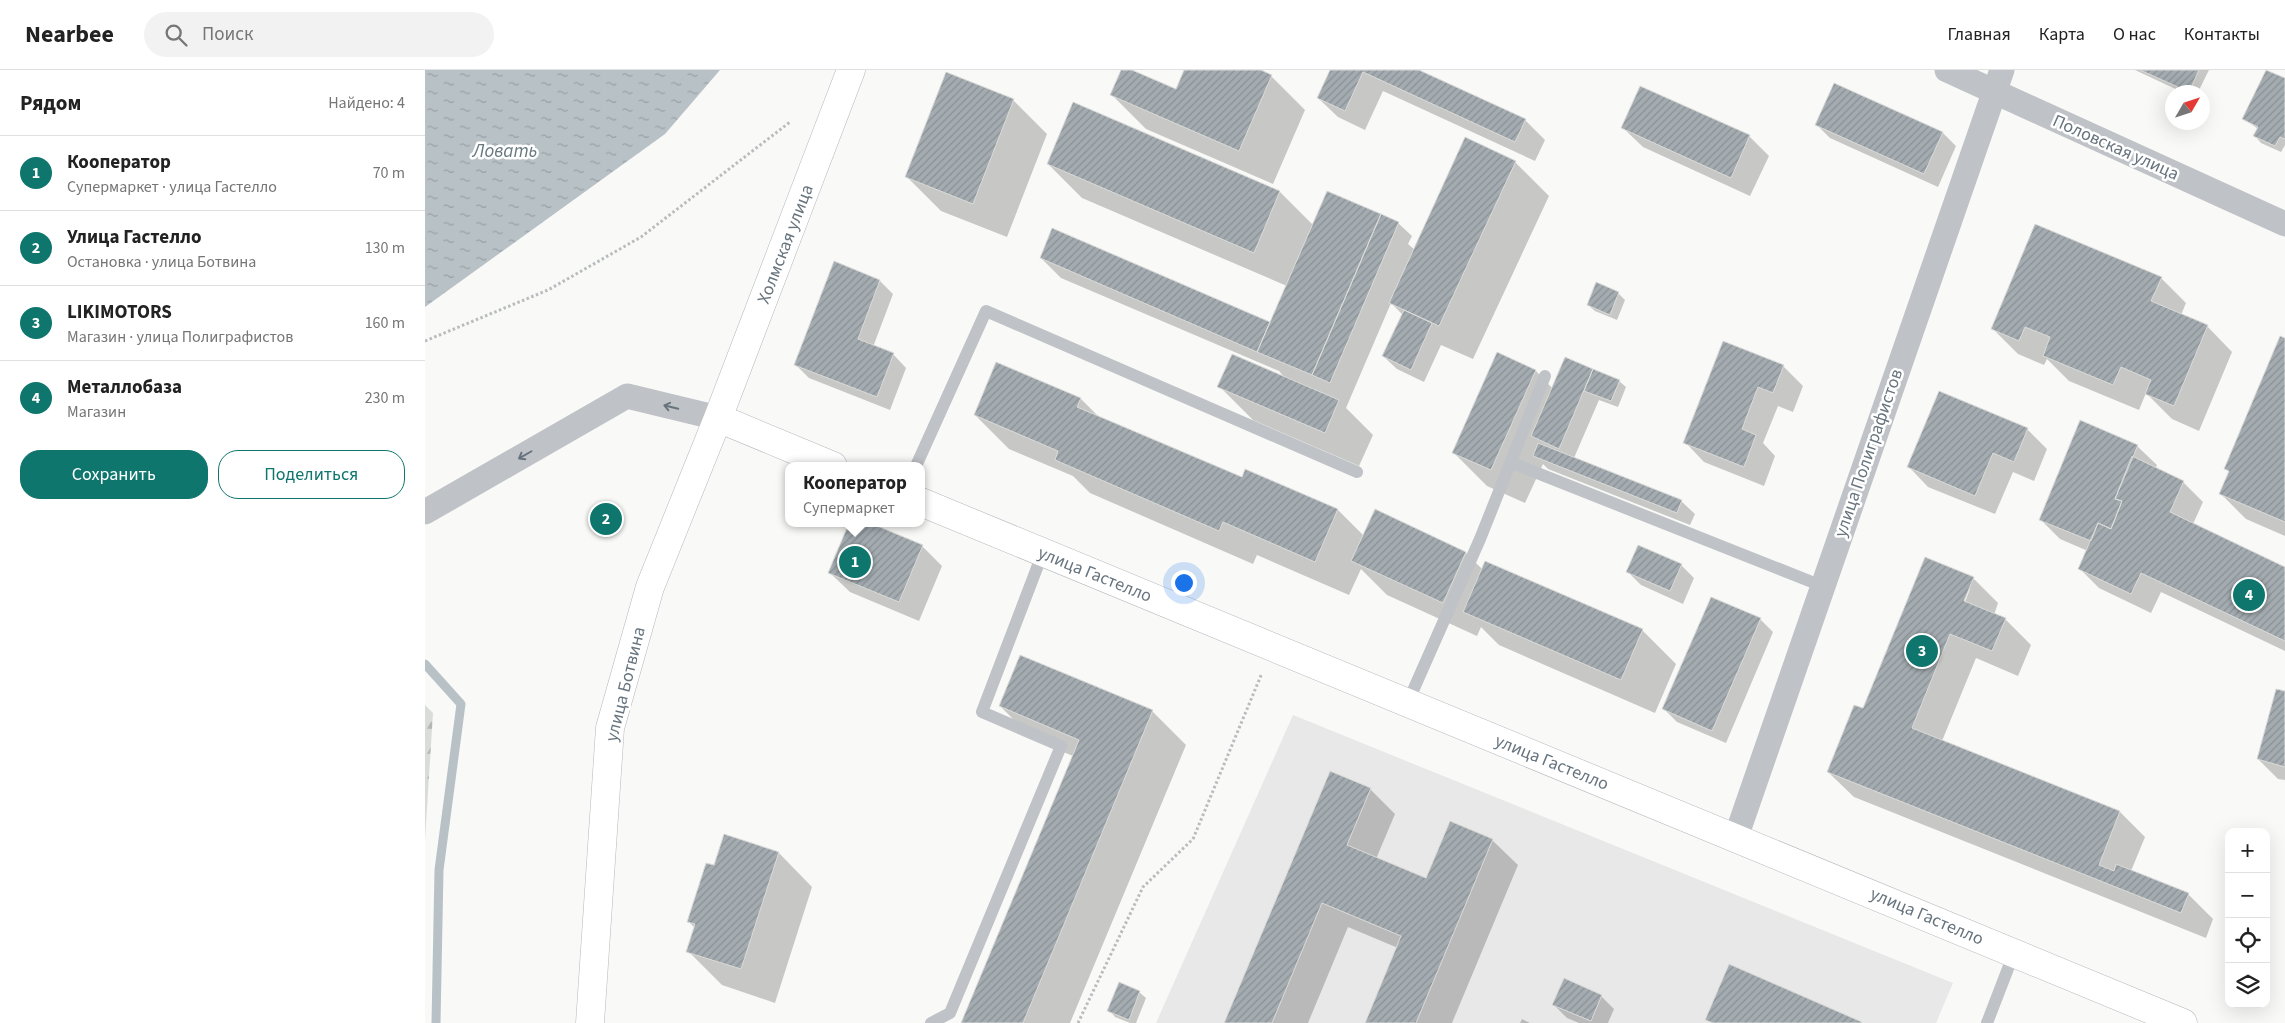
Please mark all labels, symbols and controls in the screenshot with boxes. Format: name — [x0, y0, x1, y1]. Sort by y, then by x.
search box — [144, 12, 494, 57]
text: Nearbee — [25, 17, 114, 52]
icon: search — [162, 21, 190, 49]
text: Поиск — [202, 21, 253, 48]
text: Главная — [1948, 22, 2011, 47]
text: Карта — [2039, 22, 2085, 47]
text: О нас — [2113, 22, 2156, 47]
text: Контакты — [2184, 22, 2260, 47]
north arrow — [2165, 85, 2210, 130]
text: Рядом — [20, 88, 81, 118]
text: Найдено: 4 — [328, 92, 405, 114]
street label: Половская улица — [2049, 108, 2183, 187]
water label: Ловать — [472, 138, 537, 165]
text: Кооператор — [67, 149, 171, 176]
text: 1 — [32, 162, 40, 184]
text: 70 m — [373, 162, 405, 184]
text: Супермаркет · улица Гастелло — [67, 176, 277, 198]
street label: Холмская улица — [751, 181, 820, 307]
text: Улица Гастелло — [67, 224, 201, 251]
text: 2 — [32, 237, 40, 259]
text: 130 m — [365, 237, 405, 259]
text: Остановка · улица Ботвина — [67, 251, 256, 273]
text: LIKIMOTORS — [67, 299, 172, 326]
text: 3 — [32, 312, 40, 334]
text: 160 m — [365, 312, 405, 334]
text: Магазин · улица Полиграфистов — [67, 326, 293, 348]
street label: улица Полиграфистов — [1828, 366, 1909, 541]
text: Металлобаза — [67, 374, 182, 401]
text: 4 — [32, 387, 40, 409]
text: 230 m — [365, 387, 405, 409]
text: Магазин — [67, 401, 126, 423]
one-way arrow — [663, 402, 679, 411]
button: Сохранить — [20, 450, 208, 499]
button: Поделиться — [218, 450, 405, 499]
one-way arrow — [519, 450, 533, 460]
popup — [785, 462, 925, 527]
text: Кооператор — [803, 470, 907, 497]
text: Супермаркет — [803, 497, 895, 519]
pin: 2 — [590, 500, 622, 538]
street label: улица Гастелло — [1034, 540, 1156, 609]
pin: 1 — [839, 543, 871, 581]
your location — [1171, 570, 1197, 596]
pin: 4 — [2233, 576, 2265, 614]
street label: улица Ботвина — [599, 624, 652, 744]
pin: 3 — [1906, 632, 1938, 670]
street label: улица Гастелло — [1491, 728, 1613, 797]
map controls — [2225, 828, 2270, 1008]
button: + — [2225, 828, 2270, 873]
button: − — [2225, 873, 2270, 918]
street label: улица Гастелло — [1866, 881, 1987, 952]
button: locate — [2225, 918, 2270, 963]
button: layers — [2225, 963, 2270, 1008]

